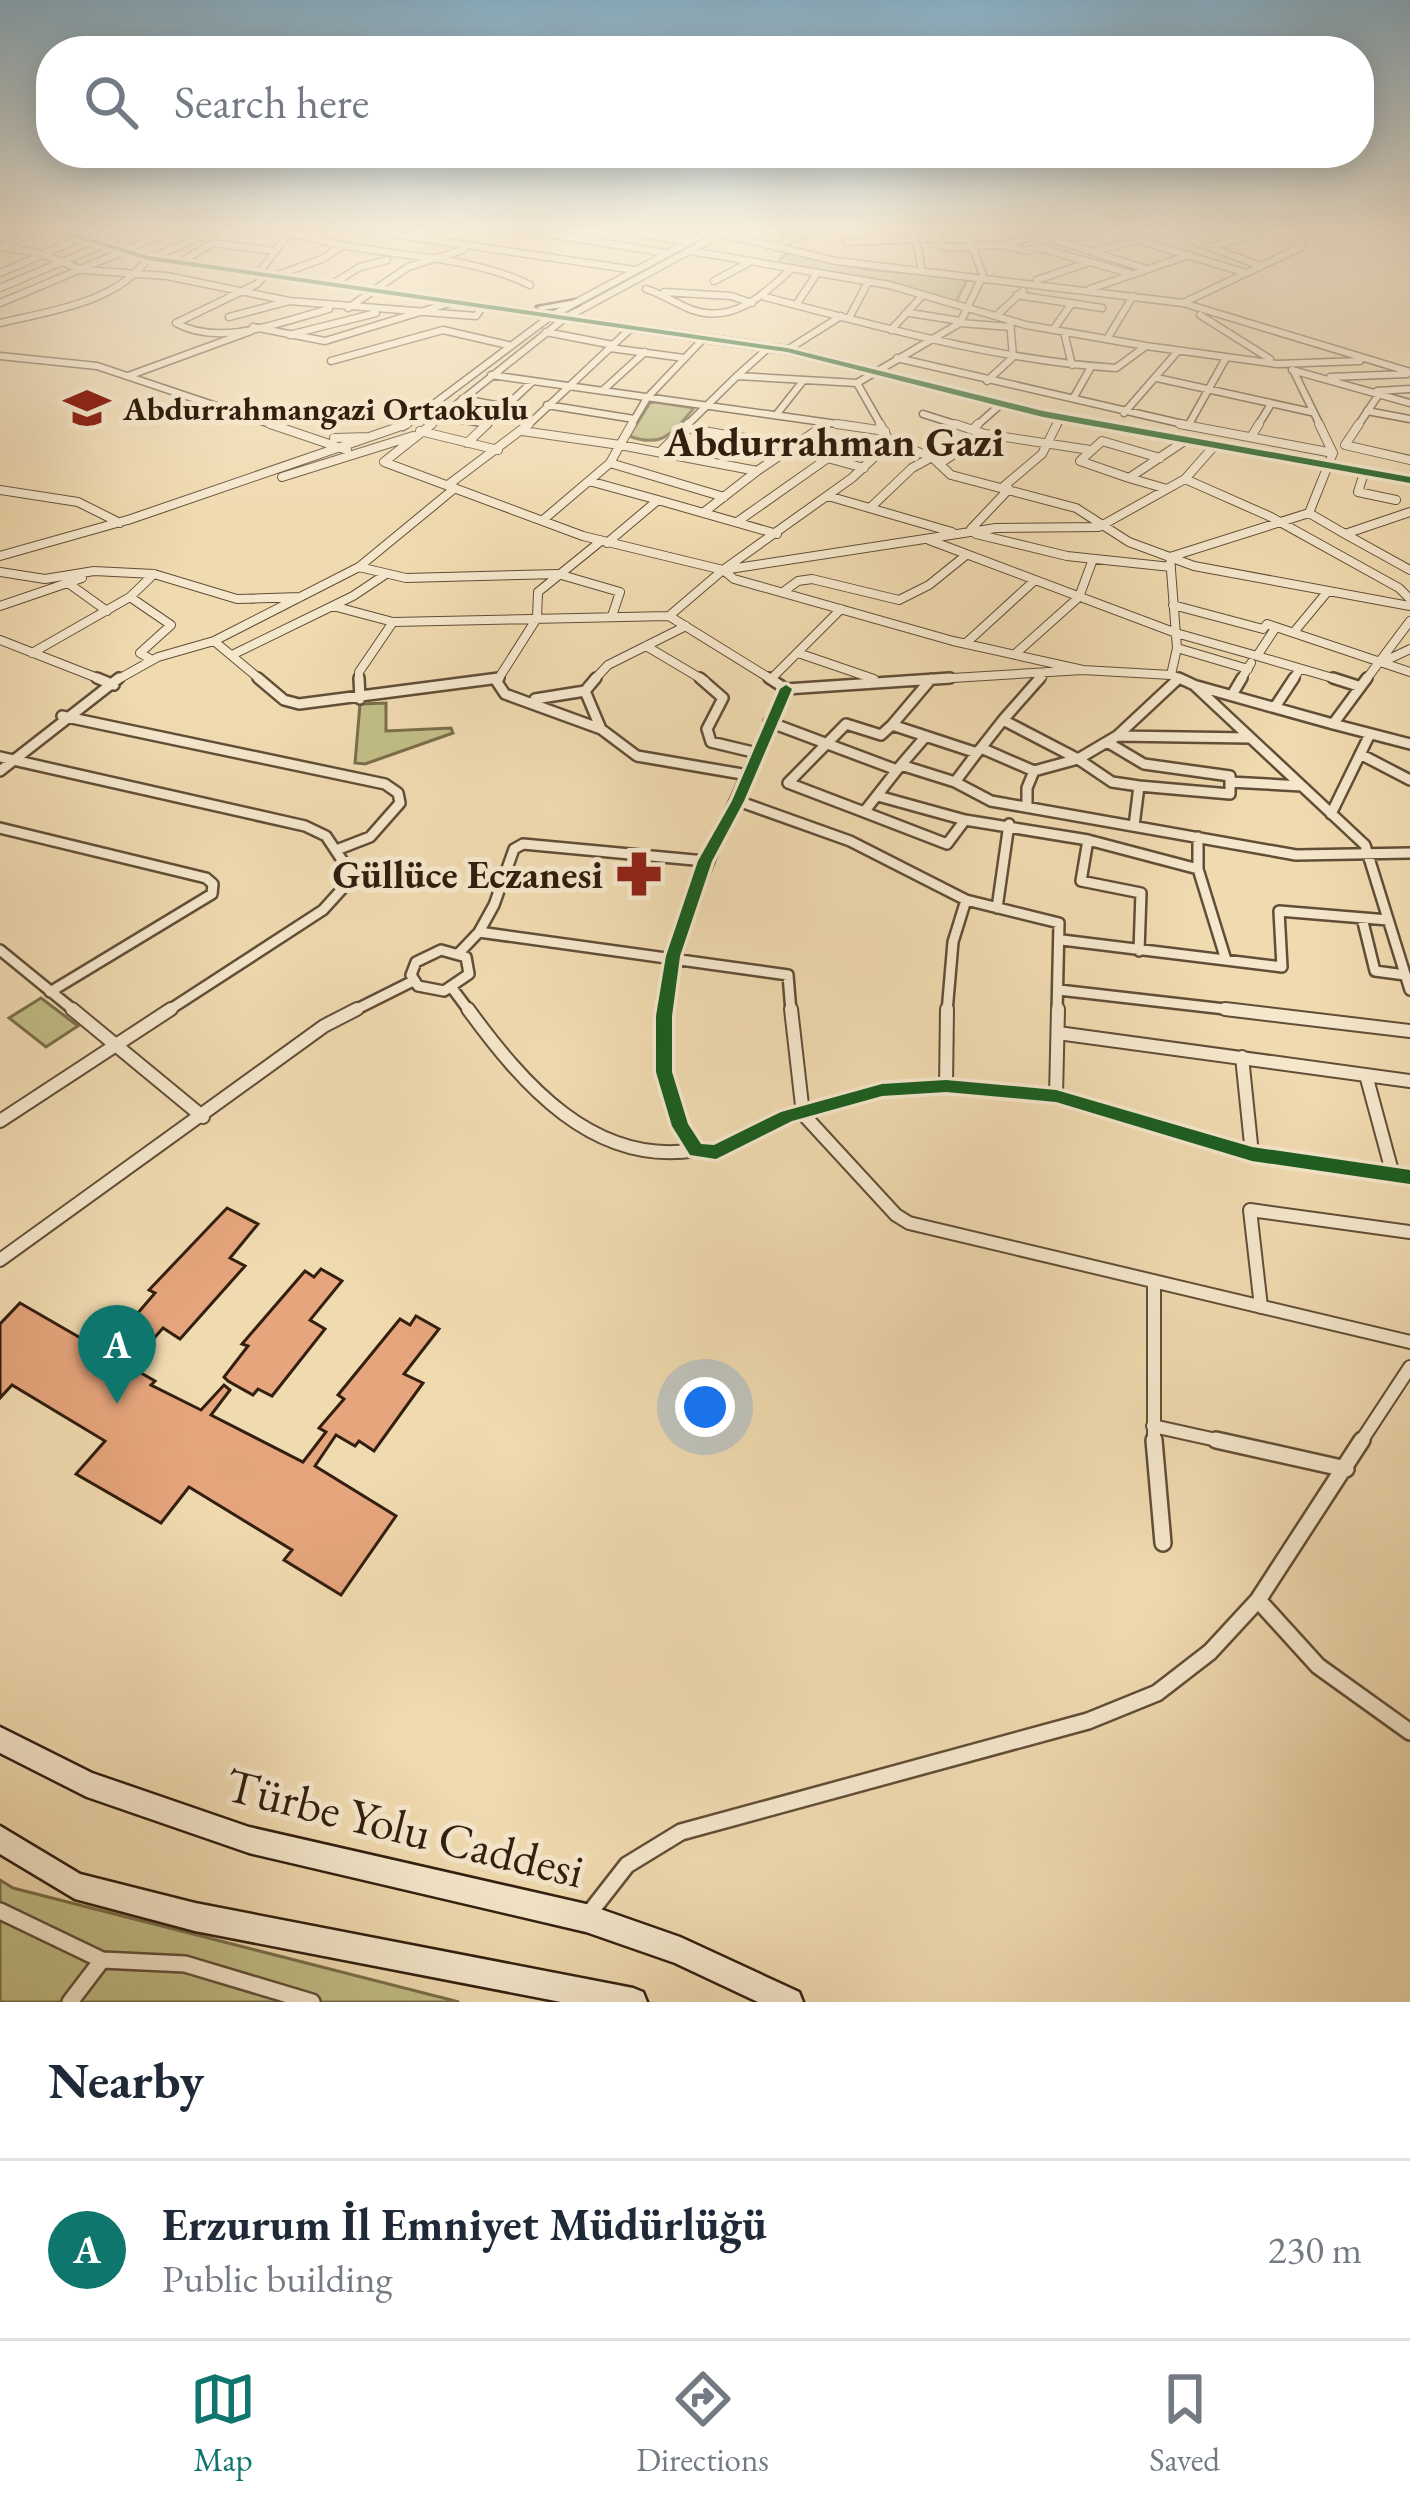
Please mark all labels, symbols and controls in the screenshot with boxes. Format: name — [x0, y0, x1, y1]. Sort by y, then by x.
search box — [36, 36, 1374, 168]
icon: search — [78, 69, 144, 135]
text: Search here — [174, 73, 369, 131]
school or university icon: Abdurrahmangazi Ortaokulu — [62, 383, 112, 433]
place label: Abdurrahmangazi Ortaokulu — [122, 387, 528, 430]
district label: Abdurrahman Gazi — [663, 414, 1004, 469]
place label: Güllüce Eczanesi — [333, 849, 603, 900]
pharmacy icon: Güllüce Eczanesi — [614, 849, 664, 899]
pin: A — [78, 1305, 156, 1404]
your location — [675, 1377, 735, 1437]
street label: Türbe Yolu Caddesi — [220, 1753, 590, 1901]
text: Nearby — [48, 2047, 204, 2113]
text: Erzurum İl Emniyet Müdürlüğü — [162, 2195, 767, 2253]
text: A — [73, 2224, 101, 2275]
text: 230 m — [1268, 2224, 1362, 2275]
text: Public building — [162, 2253, 393, 2304]
tab: Map — [190, 2366, 256, 2481]
tab: Directions — [636, 2366, 769, 2481]
tab: Saved — [1149, 2366, 1220, 2481]

